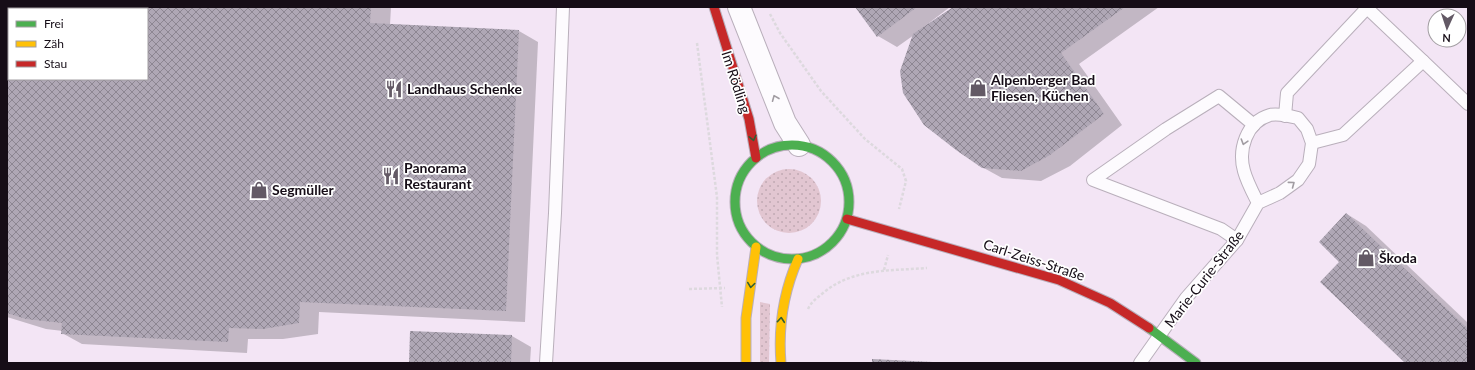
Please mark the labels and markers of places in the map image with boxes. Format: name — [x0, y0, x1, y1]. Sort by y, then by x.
place label: Alpenberger Bad Fliesen, Küchen — [990, 71, 1095, 104]
shop icon: Alpenberger Bad Fliesen, Küchen — [968, 78, 988, 98]
restaurant icon: Landhaus Schenke — [384, 79, 404, 99]
place label: Landhaus Schenke — [407, 80, 522, 97]
place label: Panorama Restaurant — [404, 159, 472, 192]
restaurant icon: Panorama Restaurant — [381, 166, 401, 186]
shop icon: Segmüller — [249, 180, 269, 200]
place label: Segmüller — [272, 181, 335, 198]
shop icon: Škoda — [1356, 248, 1376, 268]
place label: Škoda — [1379, 249, 1417, 266]

